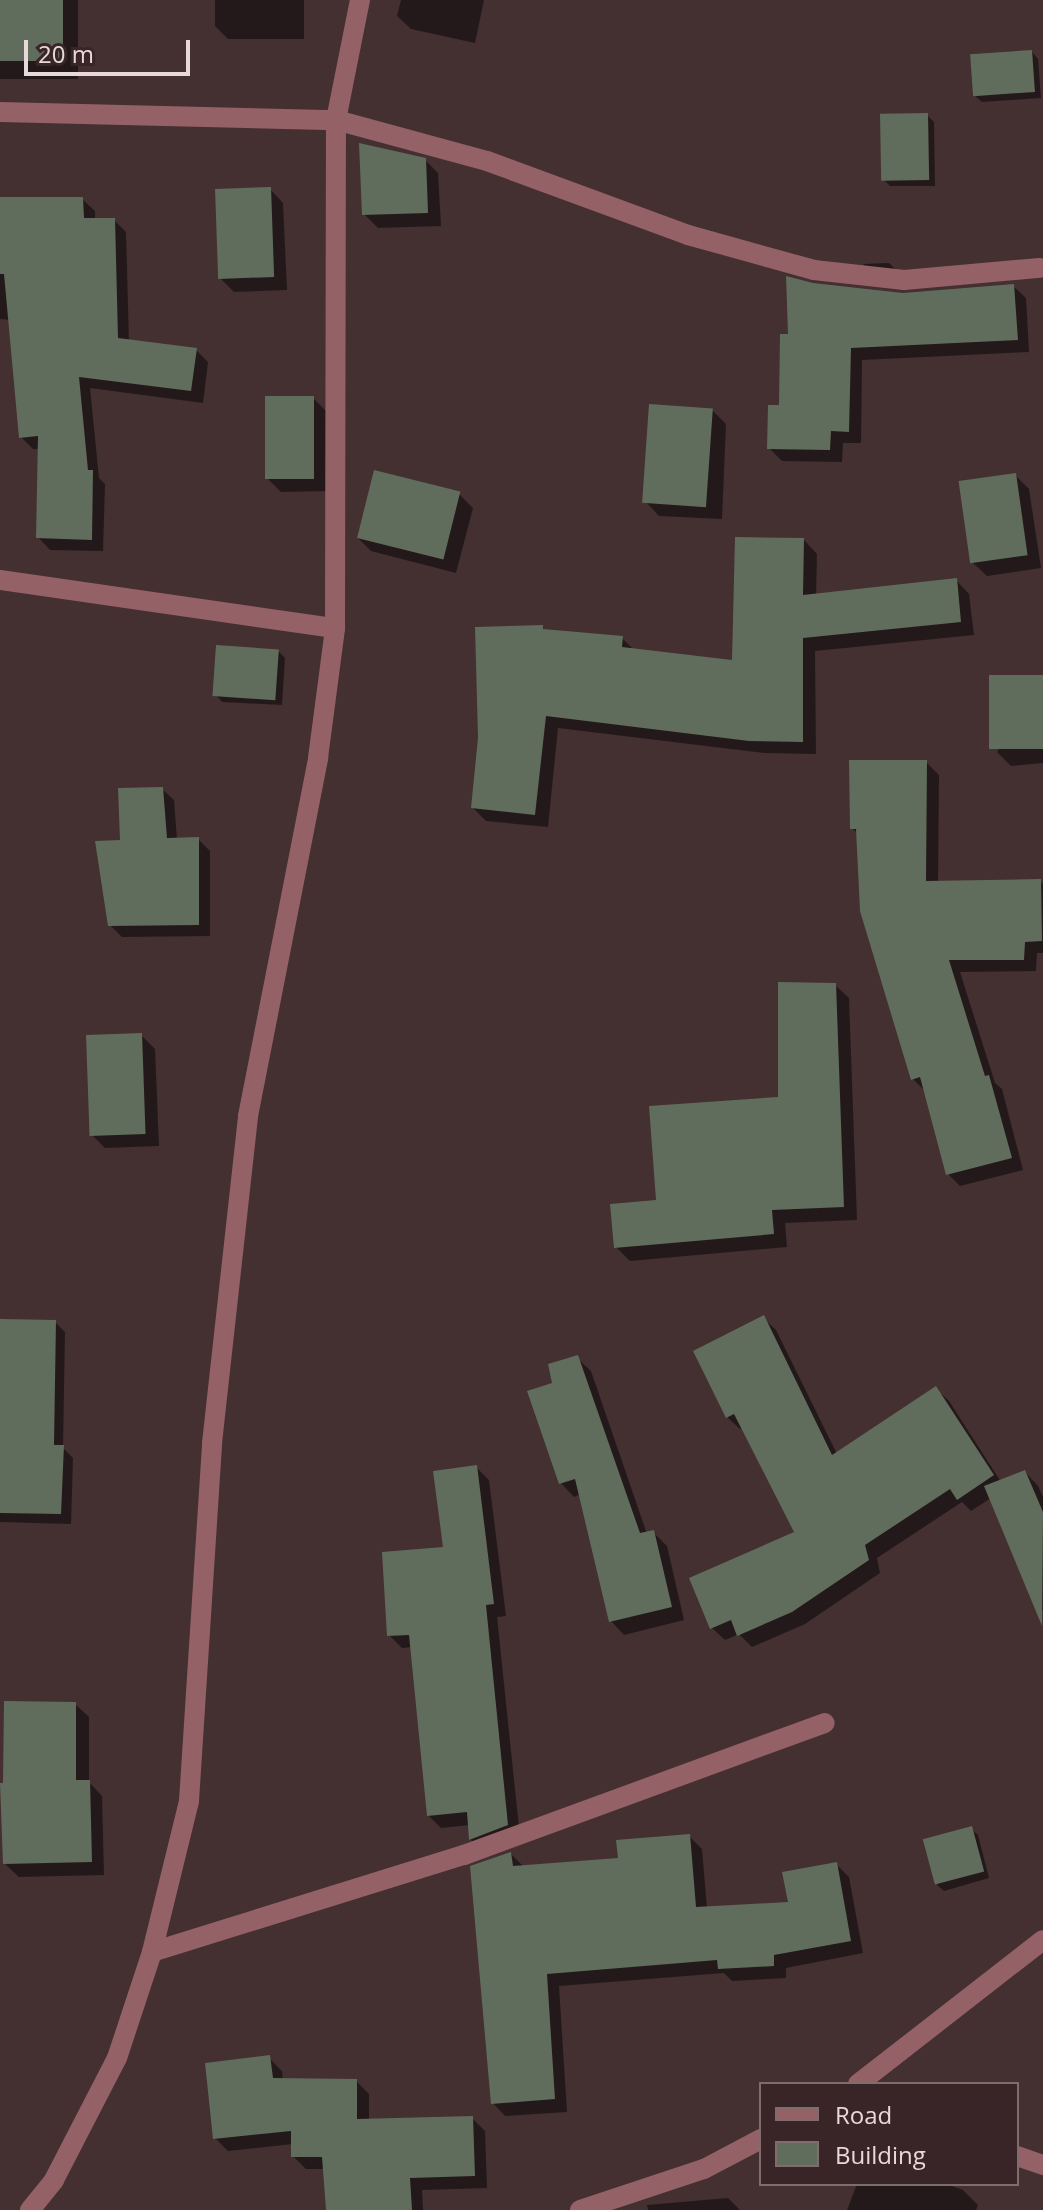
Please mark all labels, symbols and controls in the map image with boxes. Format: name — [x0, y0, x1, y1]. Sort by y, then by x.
scale bar — [28, 24, 194, 74]
text: 20 m — [38, 37, 94, 70]
legend — [759, 2082, 1019, 2186]
text: Road — [835, 2098, 892, 2131]
text: Building — [835, 2138, 926, 2171]

